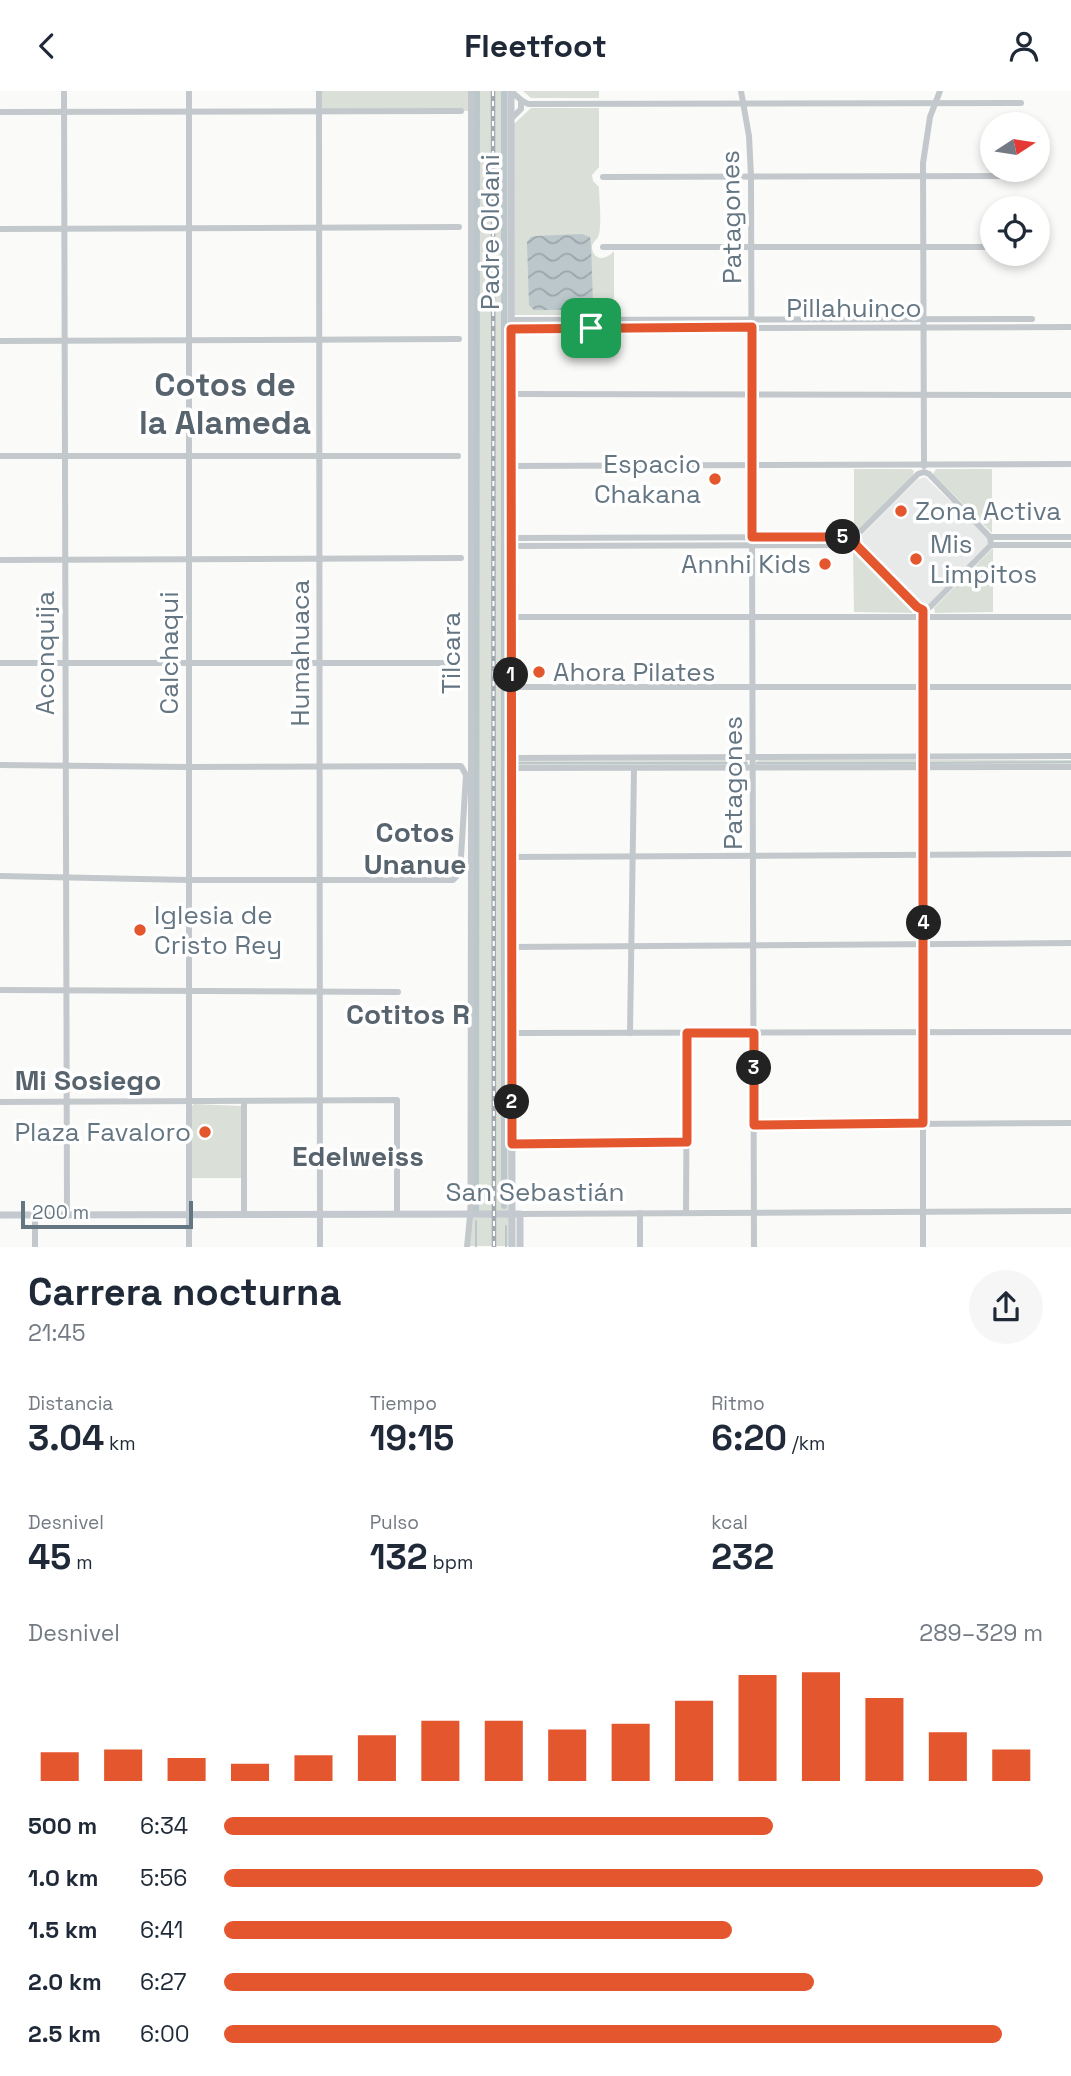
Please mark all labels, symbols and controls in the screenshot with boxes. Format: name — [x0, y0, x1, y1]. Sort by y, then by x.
text: Fleetfoot — [464, 26, 607, 66]
icon: back — [28, 27, 66, 65]
icon: person — [1005, 27, 1043, 65]
north arrow — [980, 112, 1050, 182]
map controls — [980, 112, 1050, 266]
street label: Patagones — [713, 150, 749, 284]
street label: Padre Oldani — [473, 154, 507, 310]
button: locate — [980, 196, 1050, 266]
street label: Pillahuinco — [786, 291, 922, 325]
pin — [561, 298, 621, 358]
icon: arrive — [572, 309, 610, 347]
district label: Cotos de la Alameda — [139, 364, 311, 444]
place label: Espacio Chakana — [594, 447, 701, 511]
marker: Espacio Chakana — [707, 471, 723, 487]
place label: Zona Activa — [915, 494, 1061, 528]
marker: Zona Activa — [893, 503, 909, 519]
pin: 5 — [826, 519, 860, 555]
text: 5 — [837, 524, 848, 549]
place label: Mis Limpitos — [930, 527, 1037, 591]
place label: Annhi Kids — [681, 547, 811, 581]
marker: Mis Limpitos — [908, 551, 924, 567]
marker: Annhi Kids — [817, 556, 833, 572]
street label: Humahuaca — [283, 579, 317, 727]
street label: Aconquija — [28, 591, 62, 715]
street label: Calchaqui — [152, 591, 186, 715]
street label: Tilcara — [434, 612, 468, 694]
place label: Ahora Pilates — [553, 655, 715, 689]
pin: 1 — [494, 657, 528, 693]
text: 1 — [506, 662, 515, 687]
marker: Ahora Pilates — [531, 664, 547, 680]
street label: Patagones — [716, 716, 750, 850]
district label: Cotos Unanue — [364, 814, 466, 882]
place label: Iglesia de Cristo Rey — [154, 898, 282, 962]
pin: 4 — [906, 905, 942, 941]
text: 4 — [917, 910, 930, 935]
marker: Iglesia de Cristo Rey — [132, 922, 148, 938]
district label: Cotitos R — [346, 996, 470, 1032]
pin: 3 — [736, 1051, 772, 1086]
text: 3 — [748, 1055, 759, 1080]
district label: Mi Sosiego — [15, 1062, 161, 1098]
pin: 2 — [494, 1084, 530, 1119]
text: 2 — [506, 1089, 517, 1114]
place label: Plaza Favaloro — [14, 1115, 191, 1149]
marker: Plaza Favaloro — [197, 1124, 213, 1140]
district label: Edelweiss — [292, 1138, 424, 1174]
street label: San Sebastián — [445, 1175, 625, 1209]
scale bar — [21, 1197, 192, 1229]
text: 200 m — [32, 1200, 89, 1225]
text: Carrera nocturna — [28, 1268, 341, 1316]
button: share — [969, 1270, 1043, 1344]
text: 21:45 — [28, 1318, 85, 1348]
text: Distancia — [28, 1391, 113, 1416]
text: Tiempo — [370, 1391, 437, 1416]
text: Ritmo — [711, 1391, 765, 1416]
text: 3.04 — [28, 1416, 104, 1460]
text: 19:15 — [370, 1416, 454, 1460]
text: 6:20 — [711, 1416, 787, 1460]
text: km — [104, 1431, 136, 1456]
text: /km — [787, 1431, 825, 1456]
text: Desnivel — [28, 1510, 104, 1535]
text: Pulso — [370, 1510, 419, 1535]
text: kcal — [711, 1510, 748, 1535]
text: 45 — [28, 1535, 71, 1579]
text: 132 — [370, 1535, 428, 1579]
text: 232 — [711, 1535, 774, 1579]
text: m — [71, 1550, 93, 1575]
text: bpm — [428, 1550, 473, 1575]
text: Desnivel — [28, 1618, 120, 1648]
text: 289–329 m — [919, 1618, 1043, 1648]
text: 500 m — [28, 1811, 97, 1841]
text: 6:34 — [140, 1811, 188, 1841]
text: 1.0 km — [28, 1863, 98, 1893]
text: 5:56 — [140, 1863, 187, 1893]
text: 1.5 km — [28, 1915, 98, 1945]
text: 6:41 — [140, 1915, 183, 1945]
text: 2.0 km — [28, 1967, 102, 1997]
text: 6:27 — [140, 1967, 187, 1997]
text: 2.5 km — [28, 2019, 101, 2049]
text: 6:00 — [140, 2019, 189, 2049]

